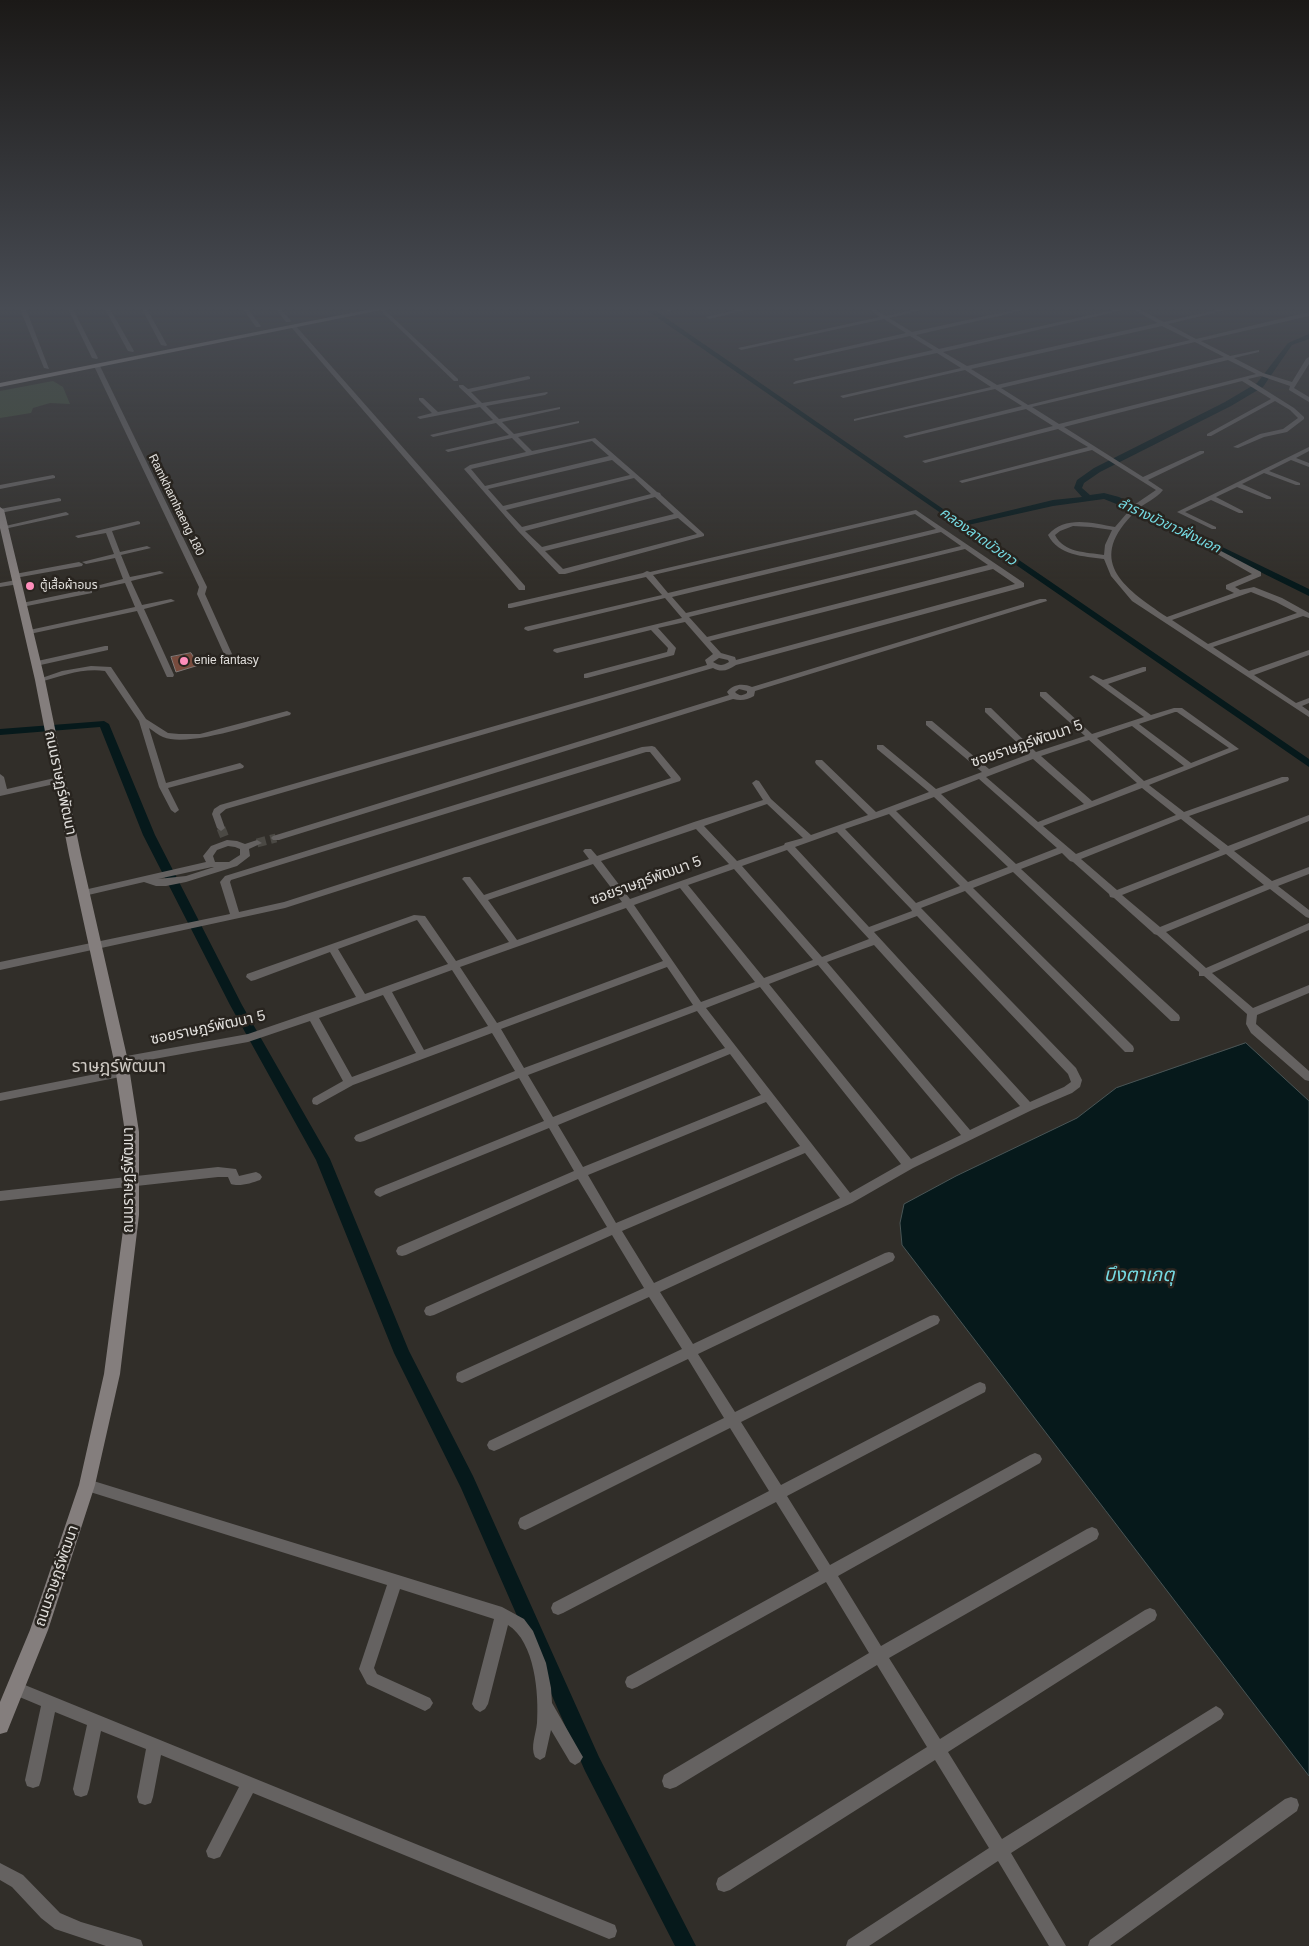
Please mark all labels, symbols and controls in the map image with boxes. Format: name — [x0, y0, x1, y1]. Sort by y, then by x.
street label: Ramkhamhaeng 180 — [145, 452, 207, 558]
water label: ลำรางบัวขาวฝั่งนอก — [1115, 495, 1223, 557]
water label: คลองลาดบัวขาว — [936, 504, 1020, 570]
place label: ตู้เสื้อผ้าอมร — [40, 579, 98, 593]
marker: ตู้เสื้อผ้าอมร — [24, 580, 36, 592]
place label: enie fantasy — [194, 654, 259, 668]
marker: enie fantasy — [178, 655, 190, 667]
street label: ซอยราษฎร์พัฒนา 5 — [969, 716, 1085, 772]
street label: ถนนราษฏร์พัฒนา — [40, 729, 80, 837]
street label: ซอยราษฎร์พัฒนา 5 — [588, 853, 704, 909]
street label: ซอยราษฎร์พัฒนา 5 — [149, 1007, 267, 1049]
district label: ราษฎร์พัฒนา — [72, 1056, 166, 1078]
street label: ถนนราษฏร์พัฒนา — [120, 1127, 138, 1233]
water label: บึงตาเกตุ — [1104, 1265, 1174, 1287]
street label: ถนนราษฏร์พัฒนา — [31, 1523, 83, 1629]

